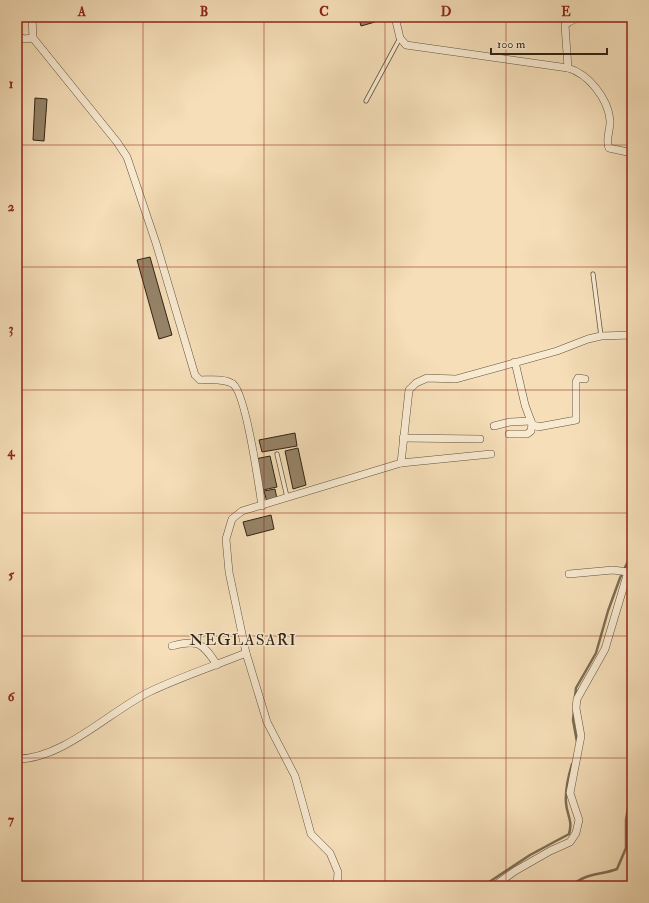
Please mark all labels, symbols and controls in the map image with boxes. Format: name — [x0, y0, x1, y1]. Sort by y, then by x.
text: A — [77, 4, 87, 20]
text: B — [200, 4, 208, 20]
text: C — [319, 4, 329, 20]
text: D — [441, 4, 452, 20]
text: E — [561, 4, 571, 20]
scale bar — [491, 30, 607, 56]
text: 100 m — [497, 37, 526, 52]
text: 1 — [9, 76, 14, 92]
text: 2 — [8, 199, 15, 215]
text: 3 — [9, 321, 14, 337]
text: 4 — [6, 444, 15, 460]
text: 5 — [8, 567, 14, 583]
district label: NEGLASARI — [189, 630, 297, 650]
text: 6 — [8, 689, 16, 705]
text: 7 — [8, 812, 15, 828]

